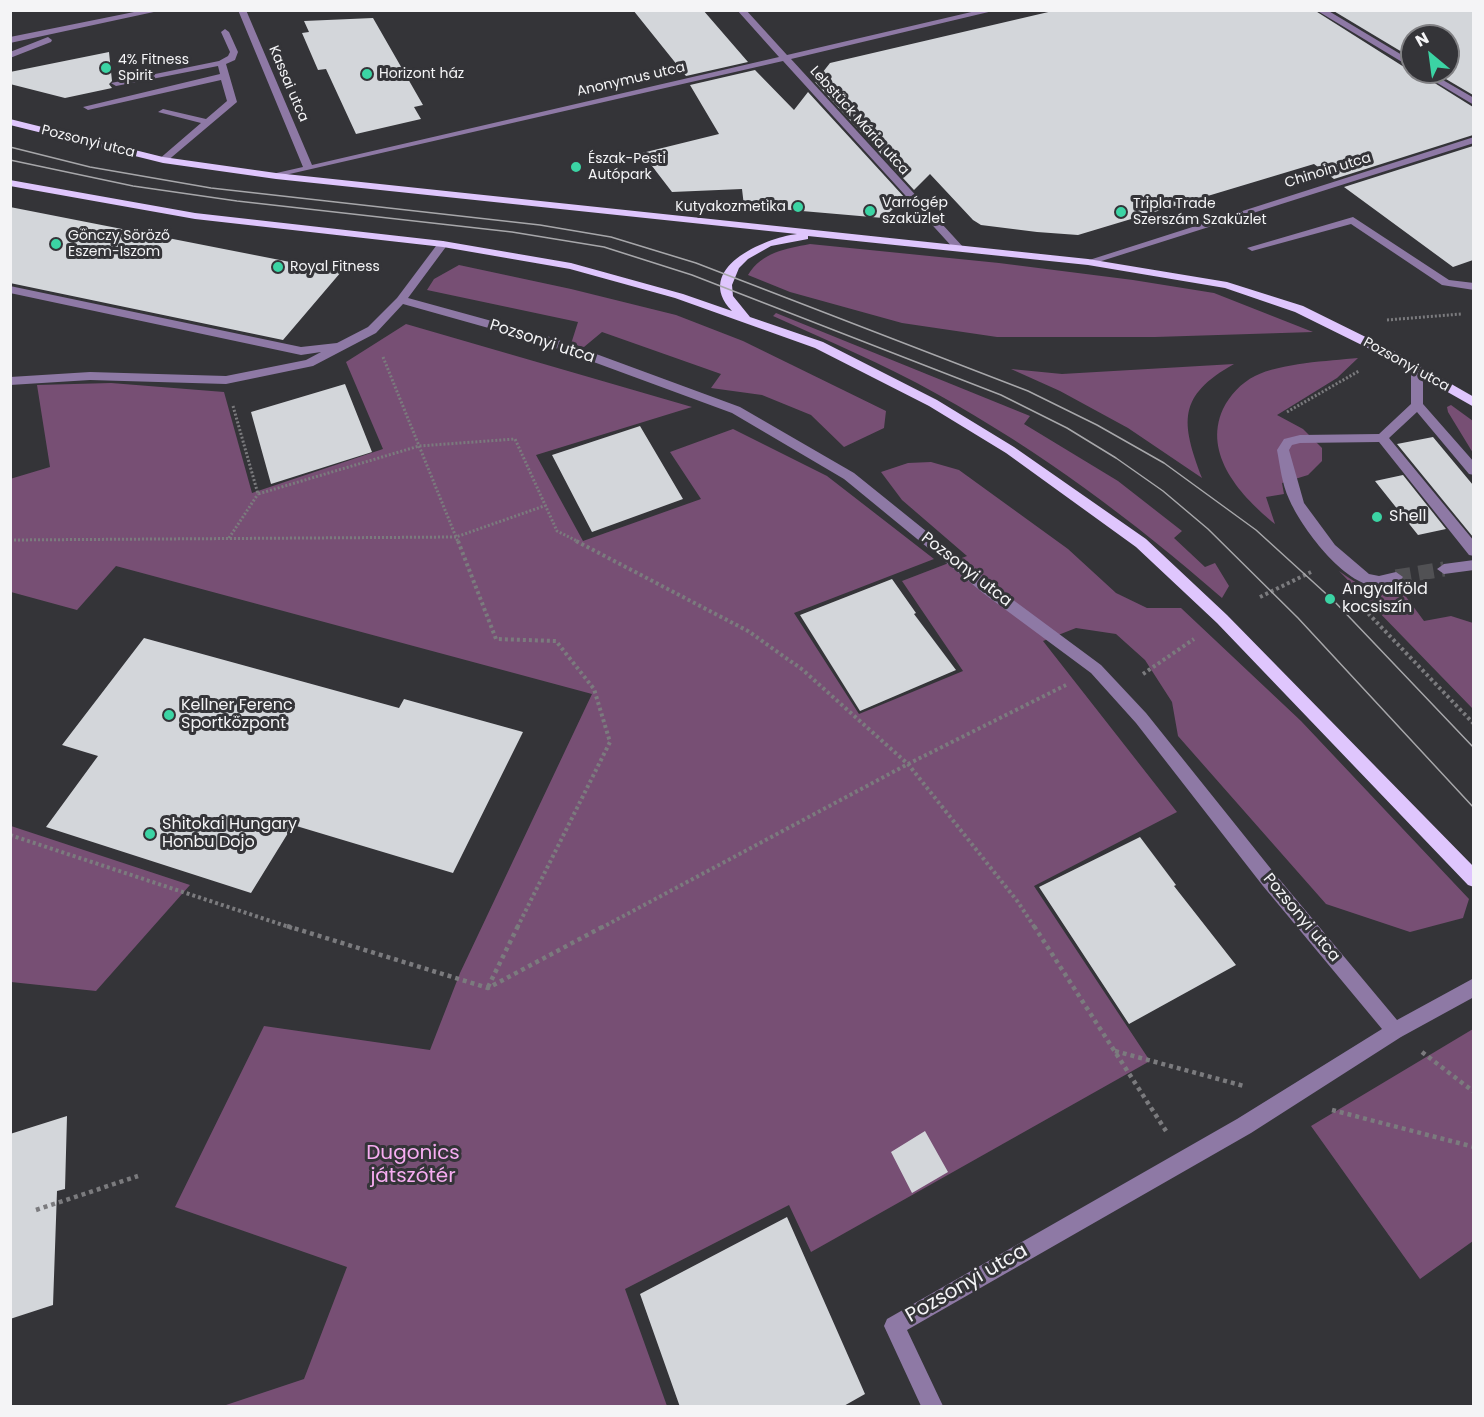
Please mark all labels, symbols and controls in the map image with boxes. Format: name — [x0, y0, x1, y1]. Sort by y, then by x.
north arrow — [1400, 24, 1460, 84]
text: N — [1411, 27, 1433, 53]
street label: Kassai utca — [264, 43, 312, 125]
place label: 4% Fitness Spirit — [118, 52, 189, 84]
street label: Anonymus utca — [575, 59, 687, 101]
marker: 4% Fitness Spirit — [99, 61, 113, 75]
street label: Lebstück Mária utca — [806, 63, 912, 179]
place label: Horizont ház — [379, 66, 464, 82]
marker: Horizont ház — [360, 67, 374, 81]
street label: Pozsonyi utca — [40, 122, 136, 162]
street label: Chinoin utca — [1283, 150, 1373, 192]
place label: Észak-Pesti Autópark — [588, 151, 666, 184]
marker: Észak-Pesti Autópark — [569, 160, 583, 174]
place label: Varrógép szaküzlet — [882, 195, 948, 228]
place label: Tripla Trade Szerszám Szaküzlet — [1133, 196, 1267, 228]
place label: Kutyakozmetika — [675, 199, 786, 215]
marker: Kutyakozmetika — [791, 200, 805, 214]
marker: Varrógép szaküzlet — [863, 204, 877, 218]
marker: Tripla Trade Szerszám Szaküzlet — [1114, 205, 1128, 219]
place label: Gönczy Söröző Eszem-Iszom — [68, 228, 170, 260]
marker: Gönczy Söröző Eszem-Iszom — [49, 237, 63, 251]
place label: Royal Fitness — [290, 259, 380, 275]
marker: Royal Fitness — [271, 260, 285, 274]
street label: Pozsonyi utca — [487, 316, 597, 368]
street label: Pozsonyi utca — [1360, 334, 1452, 396]
place label: Shell — [1389, 507, 1426, 527]
marker: Shell — [1370, 510, 1384, 524]
street label: Pozsonyi utca — [917, 529, 1015, 611]
place label: Angyalföld kocsiszín — [1342, 580, 1428, 618]
marker: Angyalföld kocsiszín — [1323, 592, 1337, 606]
place label: Kellner Ferenc Sportközpont — [181, 696, 293, 734]
marker: Kellner Ferenc Sportközpont — [162, 708, 176, 722]
place label: Shitokai Hungary Honbu Dojo — [162, 815, 297, 853]
marker: Shitokai Hungary Honbu Dojo — [143, 827, 157, 841]
street label: Pozsonyi utca — [1258, 870, 1344, 966]
park label: Dugonics játszótér — [366, 1142, 460, 1189]
street label: Pozsonyi utca — [902, 1239, 1032, 1329]

